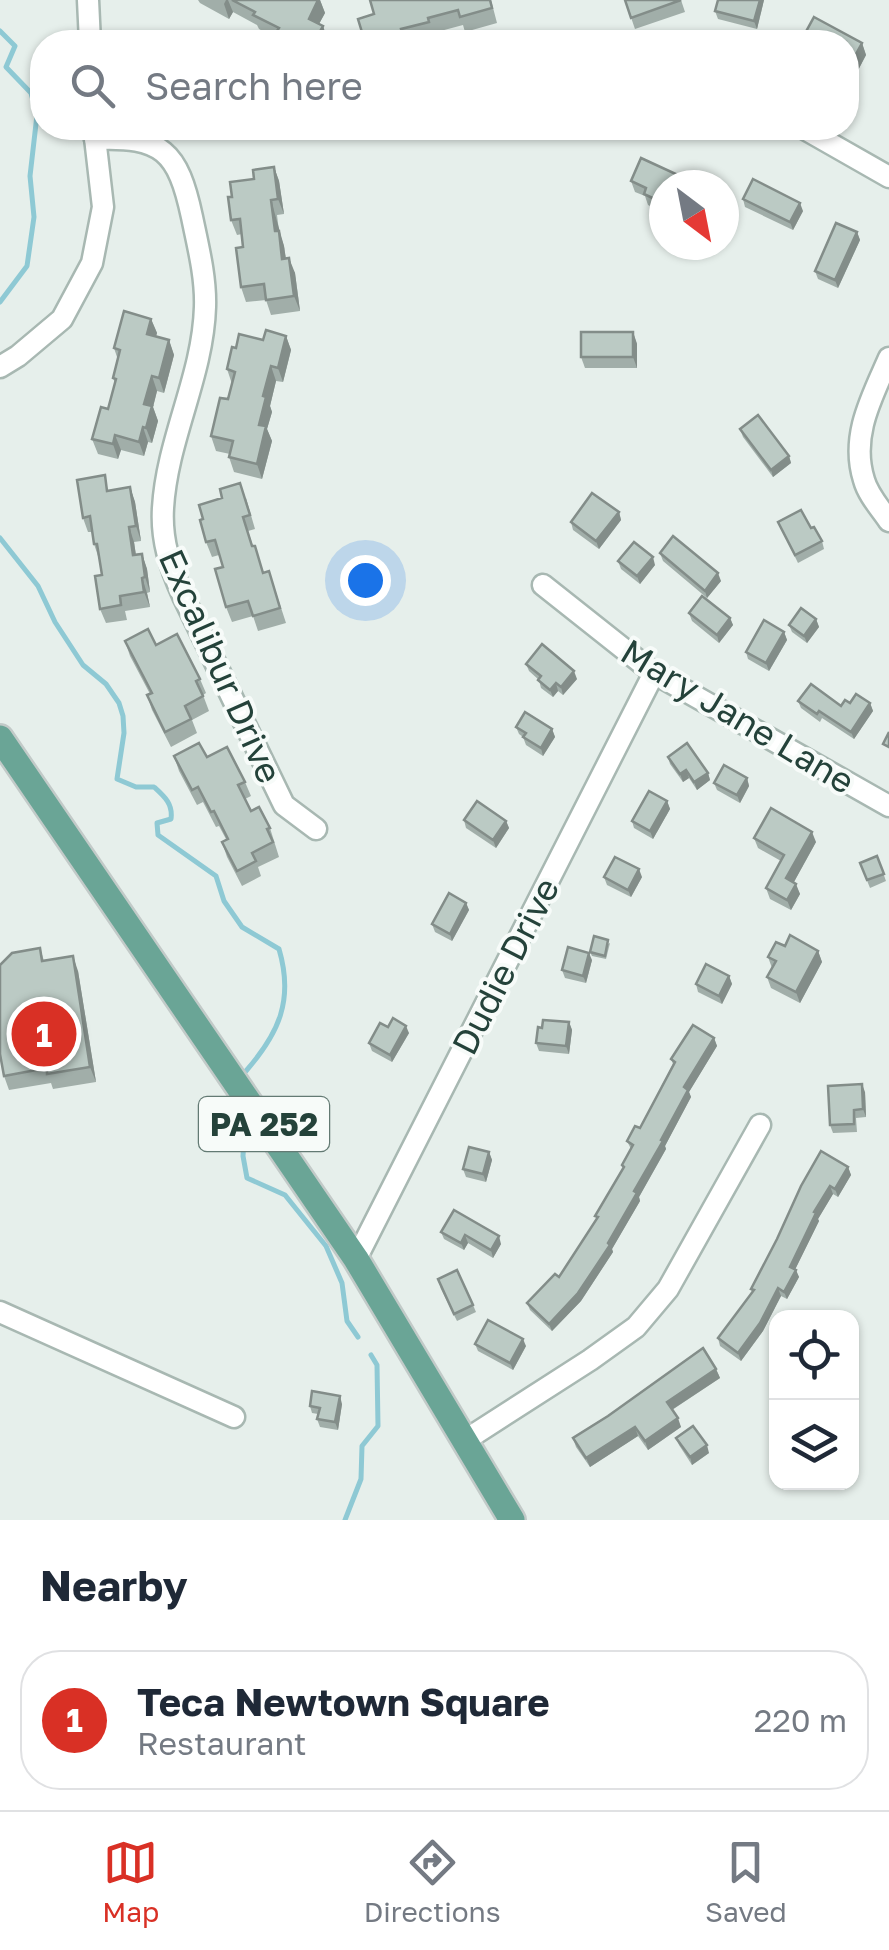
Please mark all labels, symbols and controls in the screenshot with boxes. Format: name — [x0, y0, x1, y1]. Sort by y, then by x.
search box — [30, 30, 859, 140]
icon: search — [65, 58, 120, 113]
text: Search here — [145, 63, 363, 108]
north arrow — [649, 170, 739, 260]
street label: Excalibur Drive — [151, 543, 291, 789]
your location — [340, 555, 391, 606]
street label: Mary Jane Lane — [614, 630, 862, 802]
street label: Dudie Drive — [443, 871, 567, 1061]
pin: 1 — [12, 996, 76, 1072]
road number: PA 252 — [199, 1097, 329, 1151]
map controls — [769, 1310, 859, 1490]
button: locate — [769, 1310, 859, 1400]
button: layers — [769, 1400, 859, 1490]
text: Nearby — [40, 1560, 188, 1610]
text: Teca Newtown Square — [137, 1679, 550, 1724]
text: 1 — [66, 1701, 83, 1739]
text: 220 m — [754, 1701, 847, 1739]
text: Restaurant — [137, 1724, 307, 1762]
tab: Map — [102, 1835, 159, 1928]
tab: Directions — [364, 1835, 501, 1928]
tab: Saved — [705, 1835, 787, 1928]

